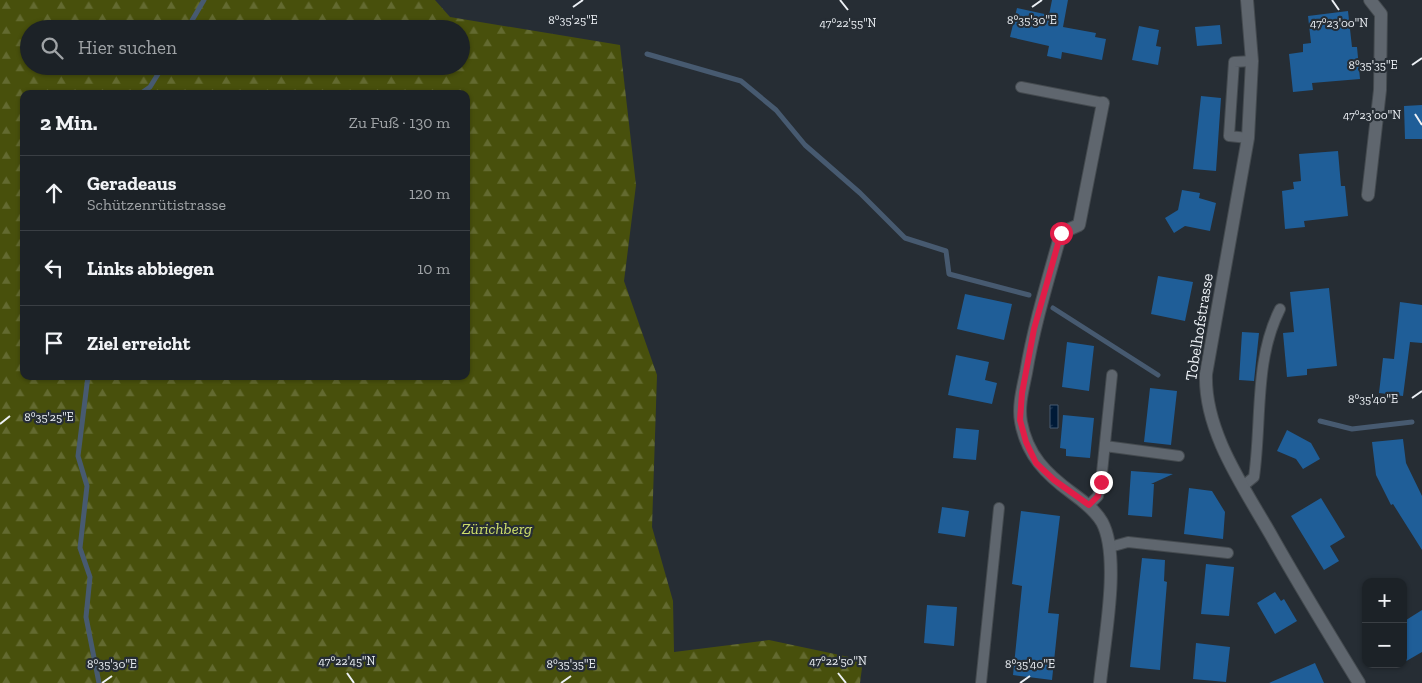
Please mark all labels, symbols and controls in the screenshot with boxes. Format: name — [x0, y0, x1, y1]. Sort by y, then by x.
text: 8°35'25"E — [548, 13, 598, 27]
text: 8°35'30"E — [1007, 13, 1057, 27]
text: 47°22'55"N — [820, 16, 877, 30]
text: 47°23'00"N — [1310, 16, 1368, 30]
search box — [20, 20, 470, 75]
icon: search — [38, 34, 66, 62]
text: Hier suchen — [78, 36, 177, 59]
text: 8°35'35"E — [1348, 58, 1398, 72]
text: 47°23'00"N — [1343, 108, 1401, 122]
text: 2 Min. — [40, 110, 97, 135]
text: Zu Fuß · 130 m — [349, 113, 450, 132]
text: Geradeaus — [87, 172, 177, 195]
icon: ahead — [40, 179, 68, 207]
text: 120 m — [409, 184, 450, 203]
text: Schützenrütistrasse — [87, 195, 226, 214]
route start — [1050, 222, 1073, 245]
icon: left — [40, 254, 68, 282]
text: Links abbiegen — [87, 257, 214, 280]
text: 10 m — [417, 259, 450, 278]
street label: Tobelhofstrasse — [1181, 272, 1217, 382]
icon: arrive — [40, 329, 68, 357]
text: Ziel erreicht — [87, 332, 190, 355]
text: 8°35'40"E — [1348, 392, 1398, 406]
text: 8°35'25"E — [24, 410, 74, 424]
route end — [1090, 471, 1113, 494]
park label: Zürichberg — [462, 519, 533, 538]
map controls — [1362, 578, 1407, 668]
button: + — [1362, 578, 1407, 623]
button: − — [1362, 623, 1407, 668]
text: 47°22'45"N — [319, 654, 376, 668]
text: 47°22'50"N — [809, 654, 867, 668]
text: 8°35'30"E — [87, 657, 137, 671]
text: 8°35'35"E — [546, 657, 596, 671]
text: 8°35'40"E — [1005, 657, 1055, 671]

